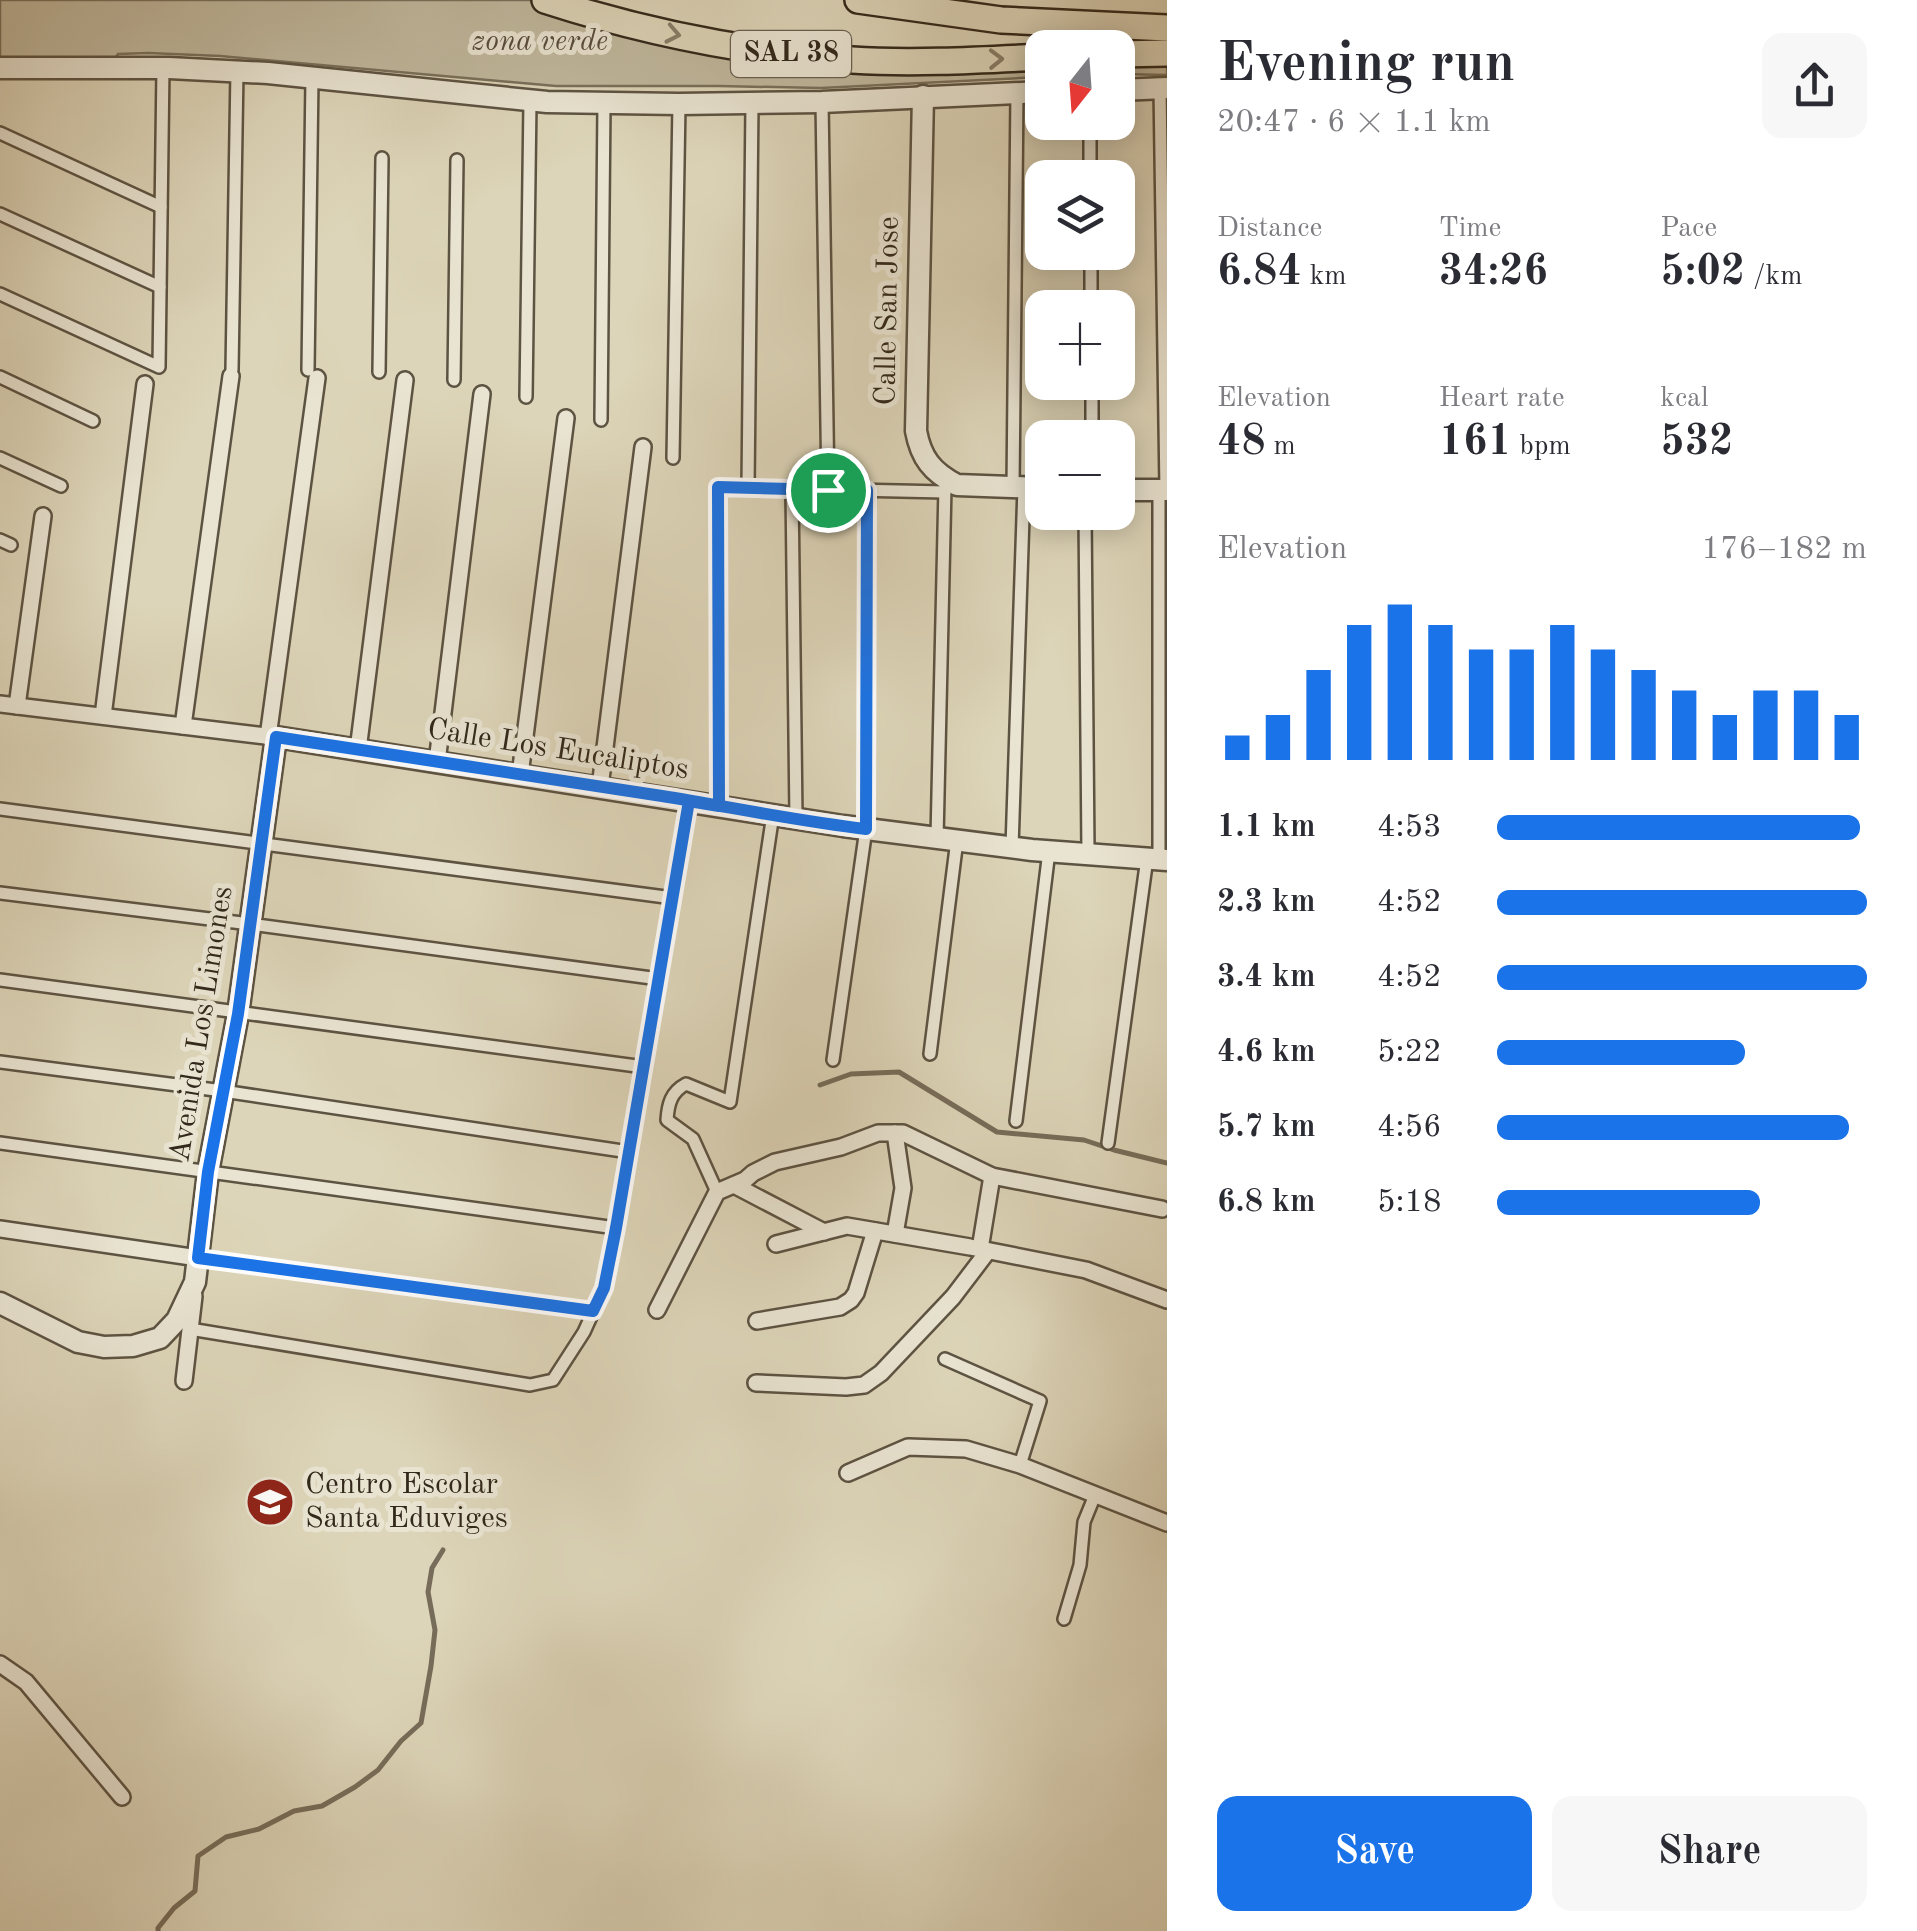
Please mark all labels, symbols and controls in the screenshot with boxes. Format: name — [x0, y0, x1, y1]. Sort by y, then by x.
one-way arrow — [664, 23, 681, 44]
park label: zona verde — [472, 27, 608, 57]
north arrow — [1025, 30, 1135, 140]
map controls — [1025, 30, 1135, 530]
road number: SAL 38 — [731, 31, 851, 77]
button: share — [1762, 33, 1867, 138]
text: Evening run — [1217, 38, 1515, 93]
one-way arrow — [989, 48, 1005, 69]
text: 20:47 · 6 × 1.1 km — [1217, 107, 1491, 139]
button: layers — [1025, 160, 1135, 270]
text: Distance — [1217, 215, 1322, 243]
text: Time — [1439, 215, 1501, 243]
text: Pace — [1660, 215, 1717, 243]
street label: Calle San Jose — [871, 216, 905, 406]
text: 6.84 — [1217, 252, 1302, 294]
text: 34:26 — [1439, 252, 1548, 294]
text: 5:02 — [1660, 252, 1745, 294]
text: km — [1302, 263, 1346, 291]
text: /km — [1745, 263, 1802, 291]
button: + — [1025, 290, 1135, 400]
text: Elevation — [1217, 385, 1331, 413]
text: Heart rate — [1439, 385, 1565, 413]
text: kcal — [1660, 385, 1709, 413]
button: − — [1025, 420, 1135, 530]
text: 48 — [1217, 422, 1266, 464]
text: 161 — [1439, 422, 1512, 464]
text: 532 — [1660, 422, 1733, 464]
text: m — [1266, 433, 1296, 461]
text: bpm — [1512, 433, 1571, 461]
pin — [786, 448, 871, 533]
icon: arrive — [801, 463, 856, 518]
text: Elevation — [1217, 534, 1347, 566]
text: 176–182 m — [1701, 534, 1867, 566]
street label: Calle Los Eucaliptos — [425, 714, 691, 786]
text: 1.1 km — [1217, 812, 1316, 844]
text: 4:53 — [1377, 812, 1442, 844]
street label: Avenida Los Limones — [165, 884, 239, 1164]
text: 2.3 km — [1217, 887, 1316, 919]
text: 4:52 — [1377, 887, 1442, 919]
text: 3.4 km — [1217, 962, 1316, 994]
text: 4:52 — [1377, 962, 1442, 994]
text: 4.6 km — [1217, 1037, 1316, 1069]
text: 5:22 — [1377, 1037, 1442, 1069]
text: 5.7 km — [1217, 1112, 1316, 1144]
text: 4:56 — [1377, 1112, 1442, 1144]
text: 6.8 km — [1217, 1187, 1316, 1219]
text: 5:18 — [1377, 1187, 1442, 1219]
place label: Centro Escolar Santa Eduviges — [305, 1470, 508, 1534]
school or university icon: Centro Escolar Santa Eduviges — [244, 1476, 296, 1528]
button: Save — [1217, 1796, 1532, 1911]
button: Share — [1552, 1796, 1867, 1911]

